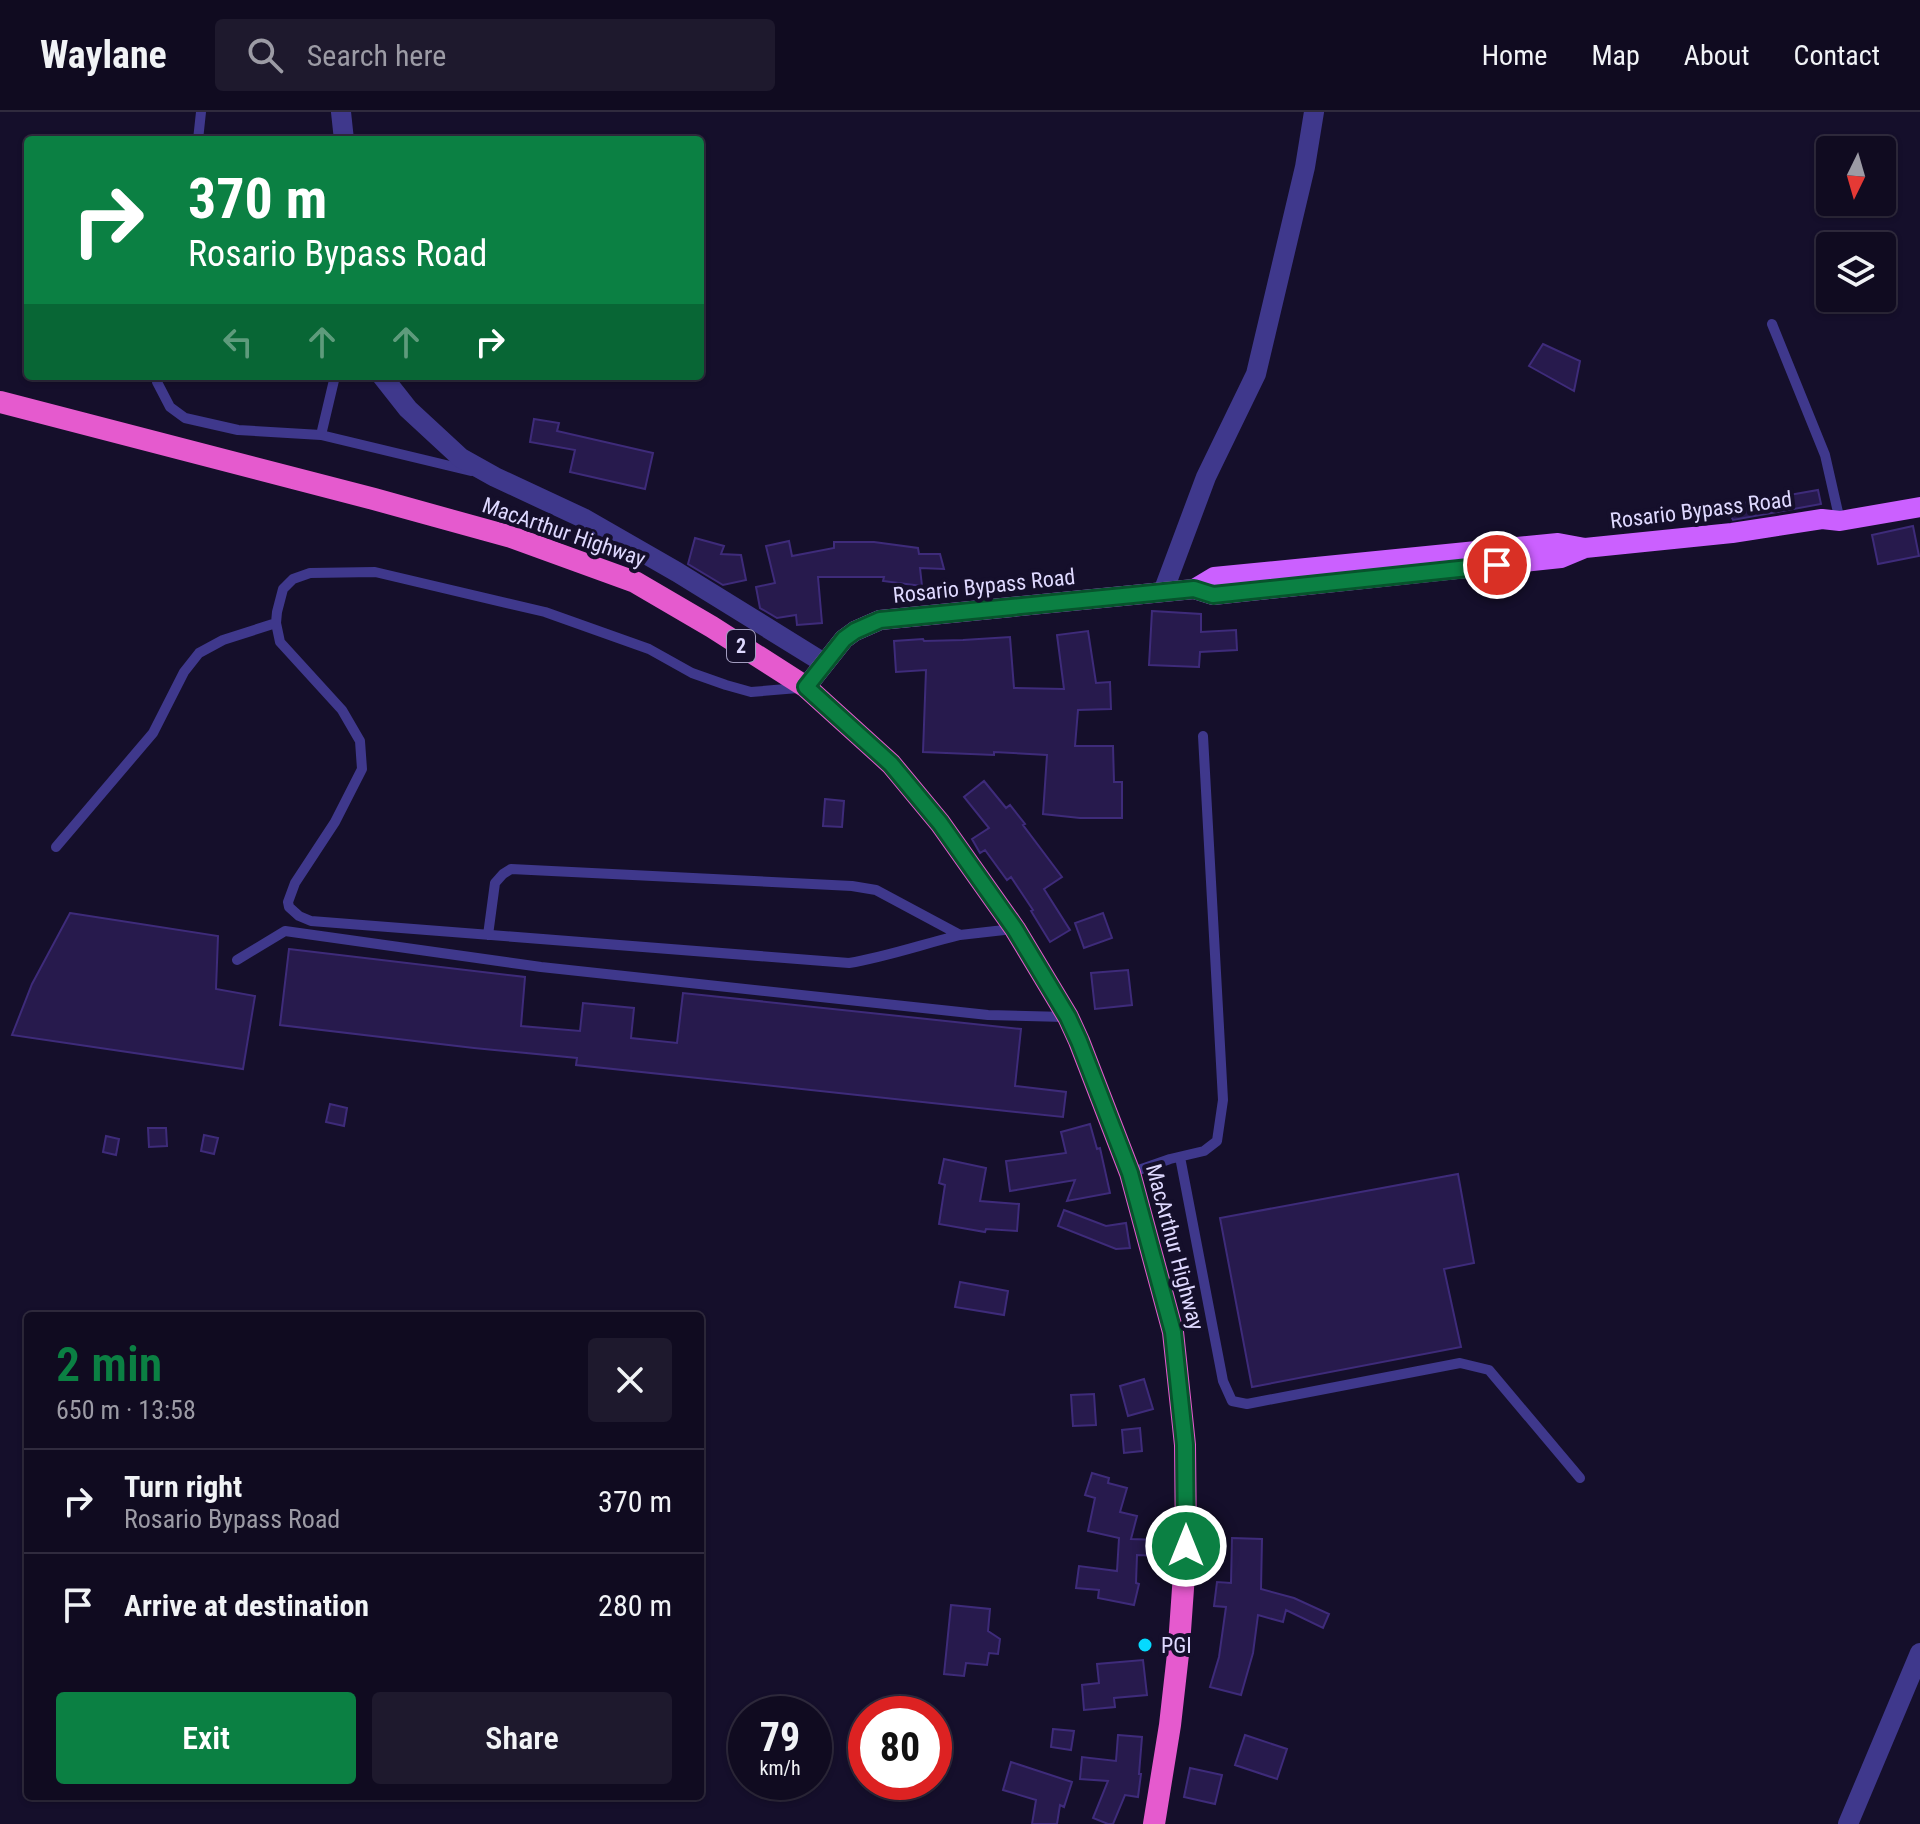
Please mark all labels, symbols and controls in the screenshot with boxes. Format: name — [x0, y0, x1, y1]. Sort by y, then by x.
search box — [215, 19, 775, 91]
text: Waylane — [40, 33, 167, 77]
icon: search — [243, 33, 287, 77]
text: Search here — [307, 38, 446, 73]
text: Home — [1482, 39, 1547, 72]
text: Map — [1591, 39, 1640, 72]
text: About — [1684, 39, 1750, 72]
text: Contact — [1794, 39, 1880, 72]
north arrow — [1816, 136, 1896, 216]
map controls — [1816, 136, 1896, 312]
text: 370 m — [188, 166, 327, 232]
icon: right — [56, 168, 160, 272]
button: layers — [1816, 232, 1896, 312]
text: Rosario Bypass Road — [188, 233, 487, 275]
icon: left — [216, 320, 260, 364]
icon: ahead — [300, 320, 344, 364]
icon: ahead — [384, 320, 428, 364]
icon: right — [468, 320, 512, 364]
street label: Rosario Bypass Road — [1609, 486, 1793, 534]
street label: MacArthur Highway — [479, 492, 649, 572]
pin — [1463, 531, 1531, 599]
icon: arrive — [1475, 543, 1519, 587]
street label: Rosario Bypass Road — [892, 564, 1076, 608]
road number: 2 — [727, 630, 755, 662]
street label: MacArthur Highway — [1141, 1161, 1209, 1333]
text: 2 min — [56, 1336, 162, 1393]
button: close — [588, 1338, 672, 1422]
text: 650 m · 13:58 — [56, 1395, 196, 1425]
text: Turn right — [124, 1469, 242, 1504]
icon: right — [56, 1479, 100, 1523]
text: 370 m — [598, 1484, 672, 1519]
text: Rosario Bypass Road — [124, 1504, 340, 1534]
position arrow — [1144, 1504, 1228, 1588]
icon: arrive — [56, 1583, 100, 1627]
text: Arrive at destination — [124, 1588, 369, 1623]
text: 280 m — [598, 1588, 672, 1623]
place label: PGI — [1161, 1633, 1192, 1658]
marker: PGI — [1136, 1636, 1154, 1654]
button: Exit — [56, 1692, 356, 1784]
button: Share — [372, 1692, 672, 1784]
speed limit sign: 80 — [848, 1696, 952, 1800]
text: 79 — [760, 1714, 800, 1761]
text: km/h — [759, 1756, 801, 1780]

